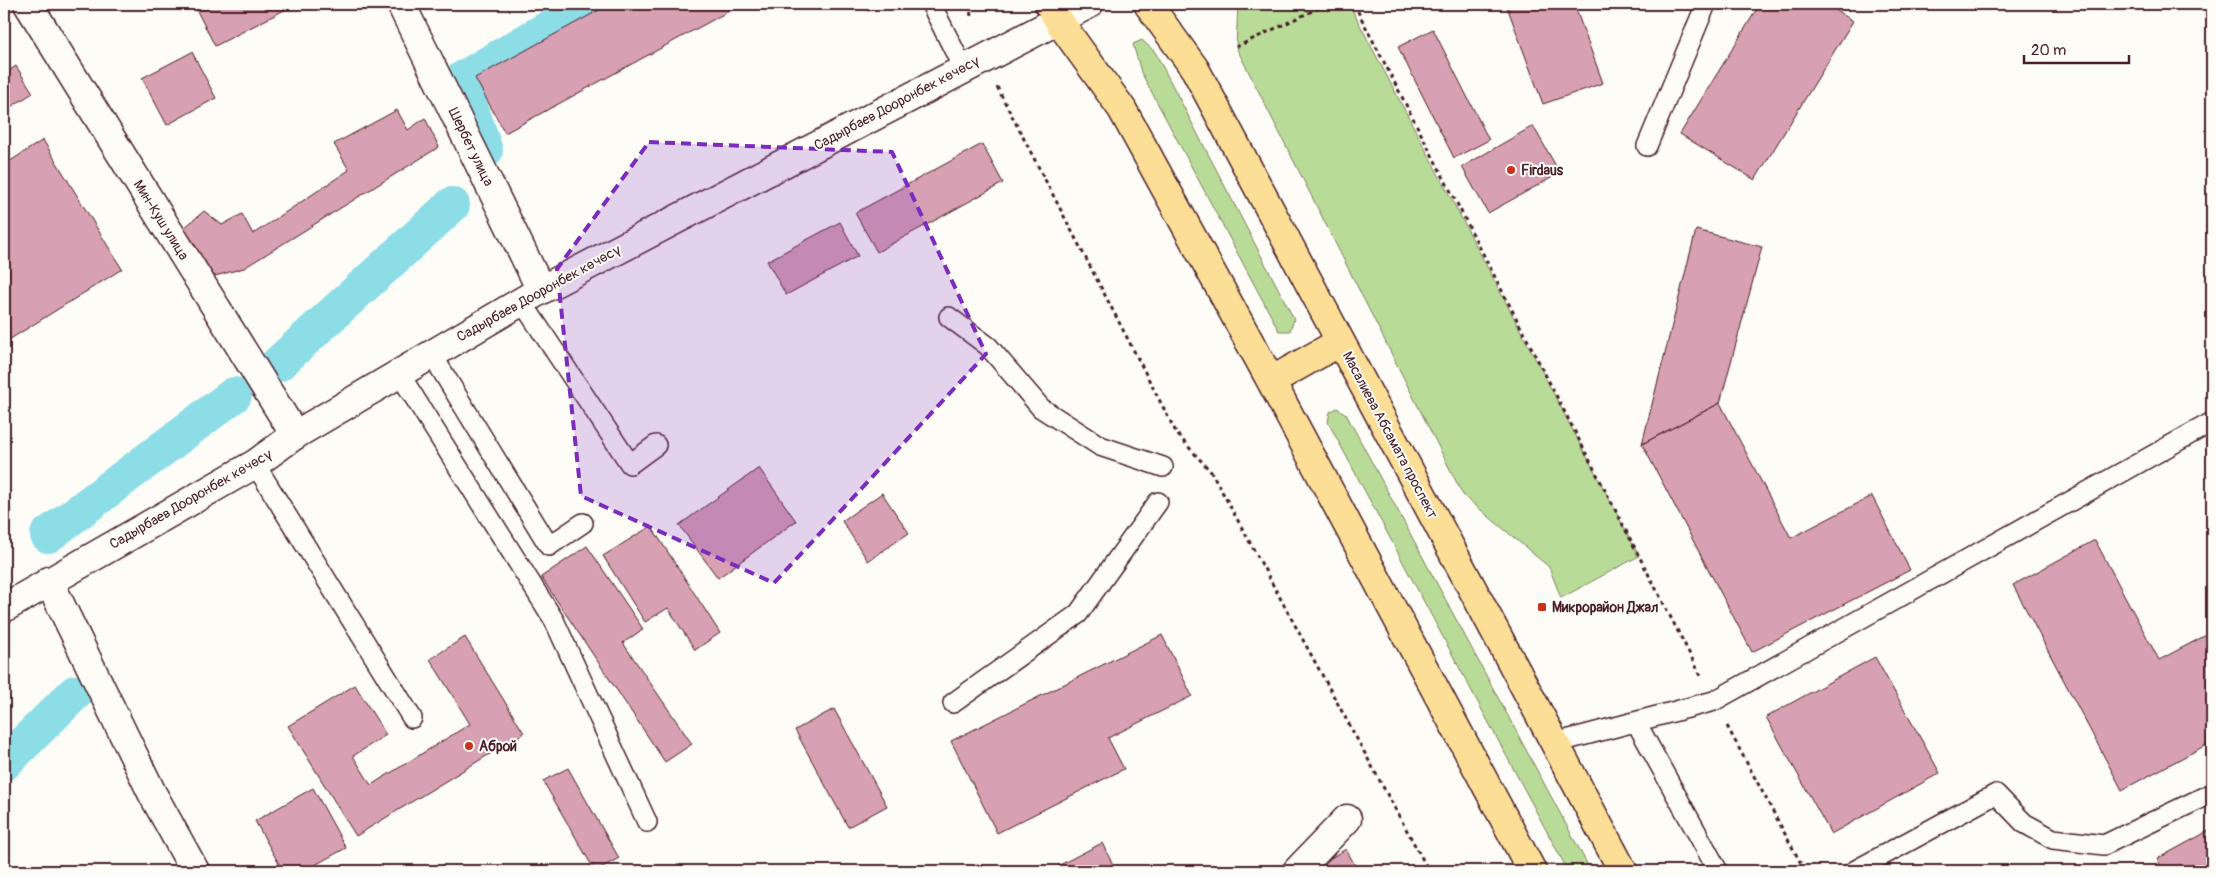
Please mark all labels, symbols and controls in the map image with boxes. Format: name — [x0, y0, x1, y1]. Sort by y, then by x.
scale bar — [2024, 32, 2128, 64]
text: 20 m — [2031, 41, 2066, 60]
street label: Садырбаев Дооронбек көчөсү — [811, 52, 983, 154]
street label: Шербет улица — [445, 105, 497, 189]
place label: Firdaus — [1521, 162, 1564, 179]
marker: Firdaus — [1505, 164, 1517, 176]
street label: Мин-Куш улица — [130, 177, 192, 263]
street label: Садырбаев Дооронбек көчөсү — [454, 241, 624, 345]
street label: Масалиева Абсамата проспект — [1339, 349, 1441, 521]
street label: Садырбаев Дооронбек көчөсү — [106, 445, 276, 553]
place label: Микрорайон Джал — [1552, 599, 1658, 616]
marker: Микрорайон Джал — [1536, 601, 1548, 613]
place label: Аброй — [479, 738, 517, 755]
marker: Аброй — [463, 740, 475, 752]

